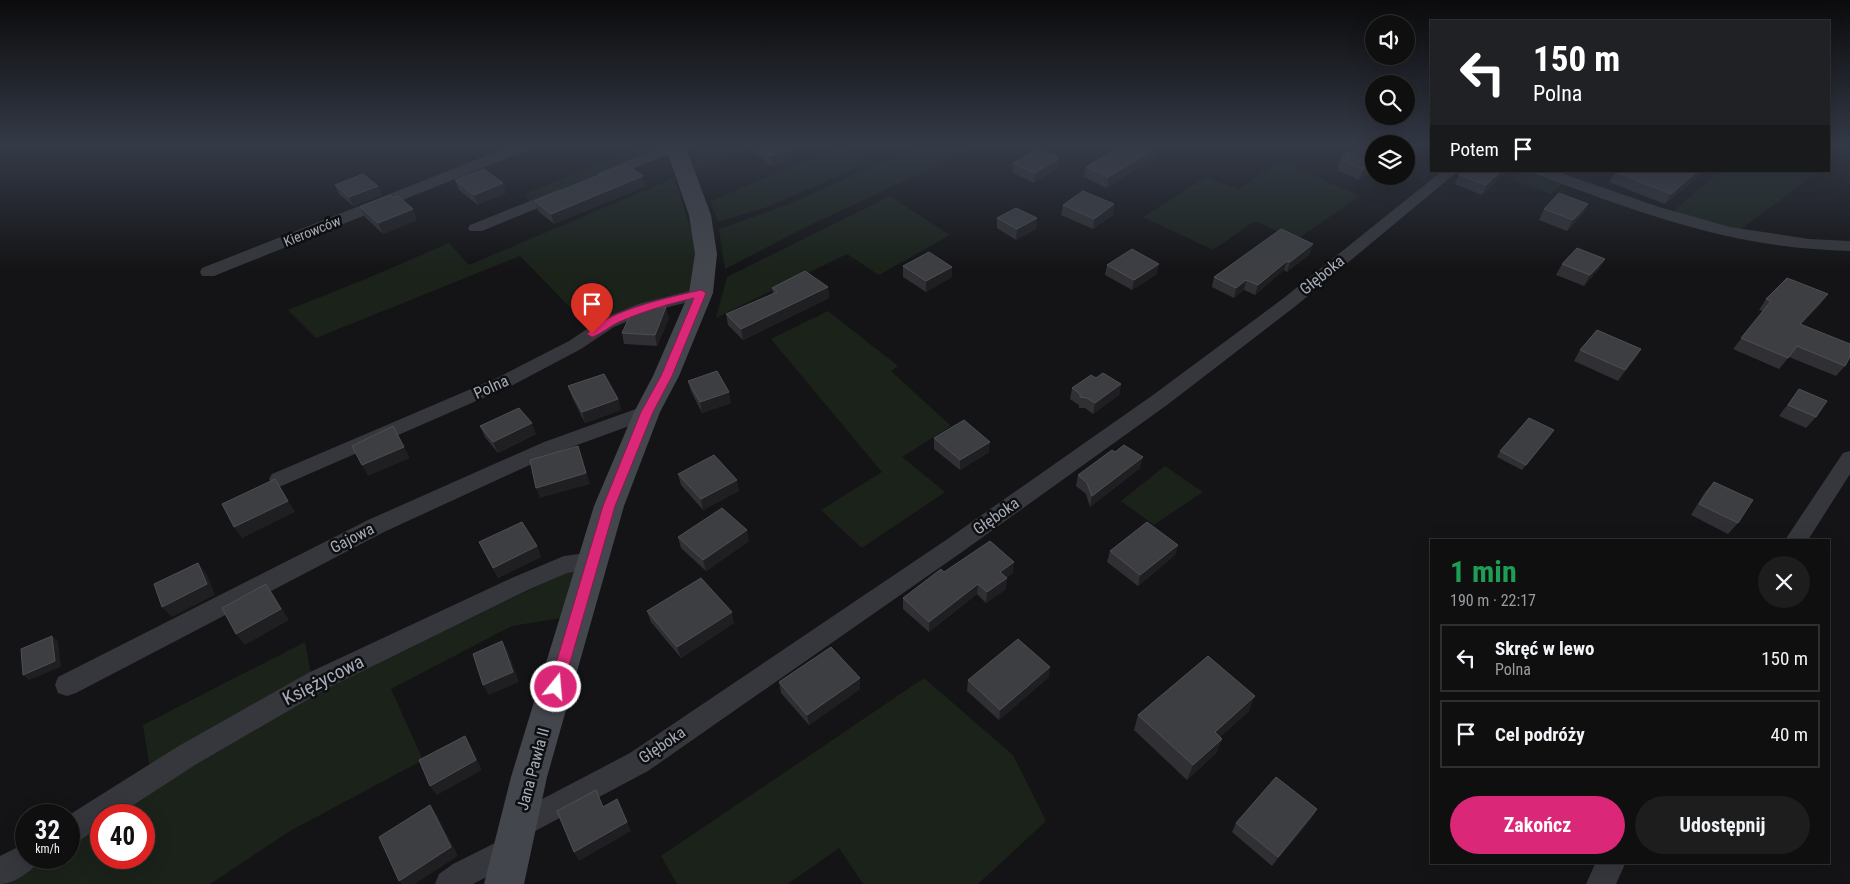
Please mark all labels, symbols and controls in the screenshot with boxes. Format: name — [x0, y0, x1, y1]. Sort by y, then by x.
map controls — [1365, 15, 1415, 185]
button: sound — [1365, 15, 1415, 65]
text: 150 m — [1533, 39, 1620, 80]
icon: left — [1450, 40, 1515, 105]
button: search — [1365, 75, 1415, 125]
text: Polna — [1533, 81, 1582, 106]
button: layers — [1365, 135, 1415, 185]
icon: arrive — [1509, 135, 1537, 163]
text: Potem — [1450, 138, 1499, 161]
street label: Kierowców — [281, 212, 343, 250]
street label: Głęboka — [1296, 251, 1348, 299]
pin — [571, 283, 613, 334]
icon: arrive — [578, 290, 606, 318]
street label: Polna — [471, 371, 511, 403]
street label: Głęboka — [969, 493, 1023, 539]
street label: Gajowa — [327, 519, 377, 557]
text: 1 min — [1450, 554, 1517, 589]
button: close — [1758, 556, 1810, 608]
text: 190 m · 22:17 — [1450, 591, 1536, 610]
text: Skręć w lewo — [1495, 637, 1594, 660]
icon: left — [1452, 644, 1480, 672]
text: 150 m — [1761, 647, 1808, 670]
street label: Księżycowa — [278, 650, 368, 710]
position arrow — [529, 660, 581, 712]
text: Polna — [1495, 660, 1531, 679]
icon: arrive — [1452, 720, 1480, 748]
street label: Głęboka — [635, 723, 689, 767]
text: Cel podróży — [1495, 723, 1585, 746]
text: 40 m — [1771, 723, 1808, 746]
street label: Jana Pawła II — [513, 726, 553, 812]
button: Zakończ — [1450, 796, 1625, 854]
button: Udostępnij — [1635, 796, 1810, 854]
speed limit sign: 40 — [90, 804, 155, 869]
text: 32 — [35, 816, 60, 845]
text: km/h — [35, 842, 60, 856]

